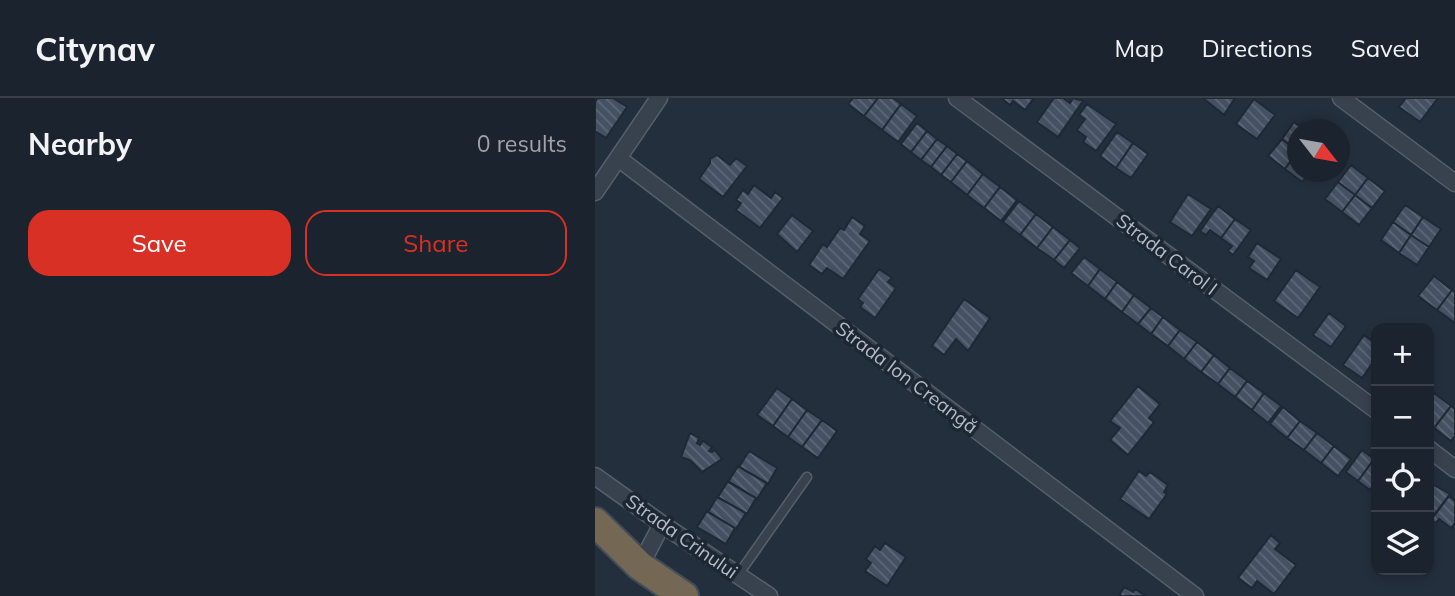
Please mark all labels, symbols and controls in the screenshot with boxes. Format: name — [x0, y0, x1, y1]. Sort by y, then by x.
text: Citynav — [35, 28, 155, 69]
text: Map — [1114, 33, 1164, 63]
text: Directions — [1202, 33, 1313, 63]
text: Saved — [1351, 33, 1420, 63]
north arrow — [1287, 119, 1350, 182]
text: Nearby — [28, 125, 132, 163]
text: 0 results — [477, 129, 567, 158]
street label: Strada Carol I — [1112, 208, 1222, 300]
button: Save — [28, 210, 291, 276]
button: Share — [305, 210, 567, 276]
street label: Strada Ion Creangă — [831, 316, 983, 438]
map controls — [1371, 323, 1434, 575]
button: + — [1371, 323, 1434, 386]
button: − — [1371, 386, 1434, 449]
button: locate — [1371, 449, 1434, 512]
street label: Strada Crinului — [621, 489, 743, 583]
button: layers — [1371, 512, 1434, 575]

